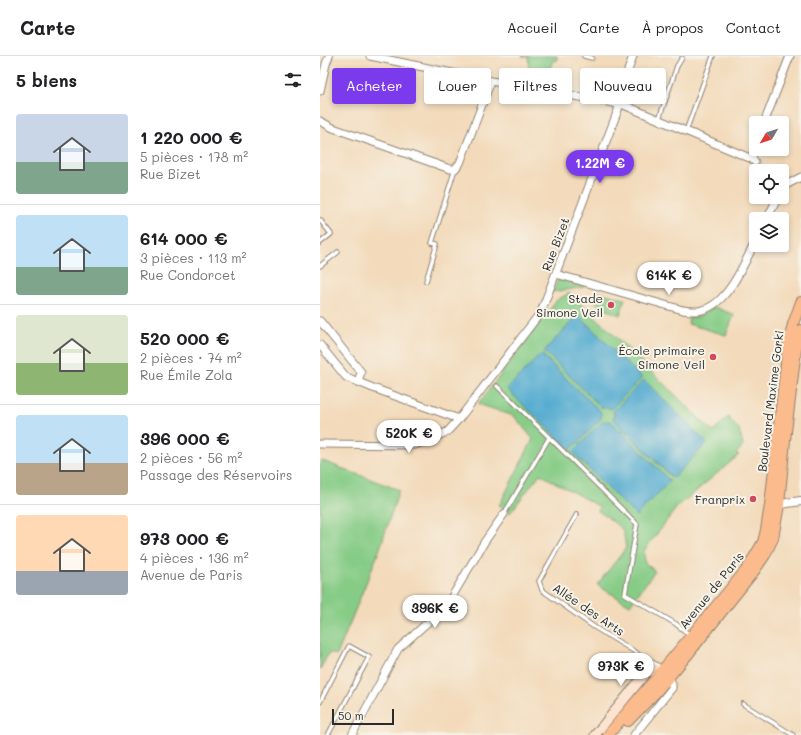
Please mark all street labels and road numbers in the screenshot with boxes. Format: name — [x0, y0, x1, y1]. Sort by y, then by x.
street label: Rue Bizet — [537, 215, 573, 273]
street label: Boulevard Maxime Gorki — [753, 329, 787, 473]
street label: Avenue de Paris — [675, 548, 747, 632]
street label: Allée des Arts — [550, 579, 628, 639]

